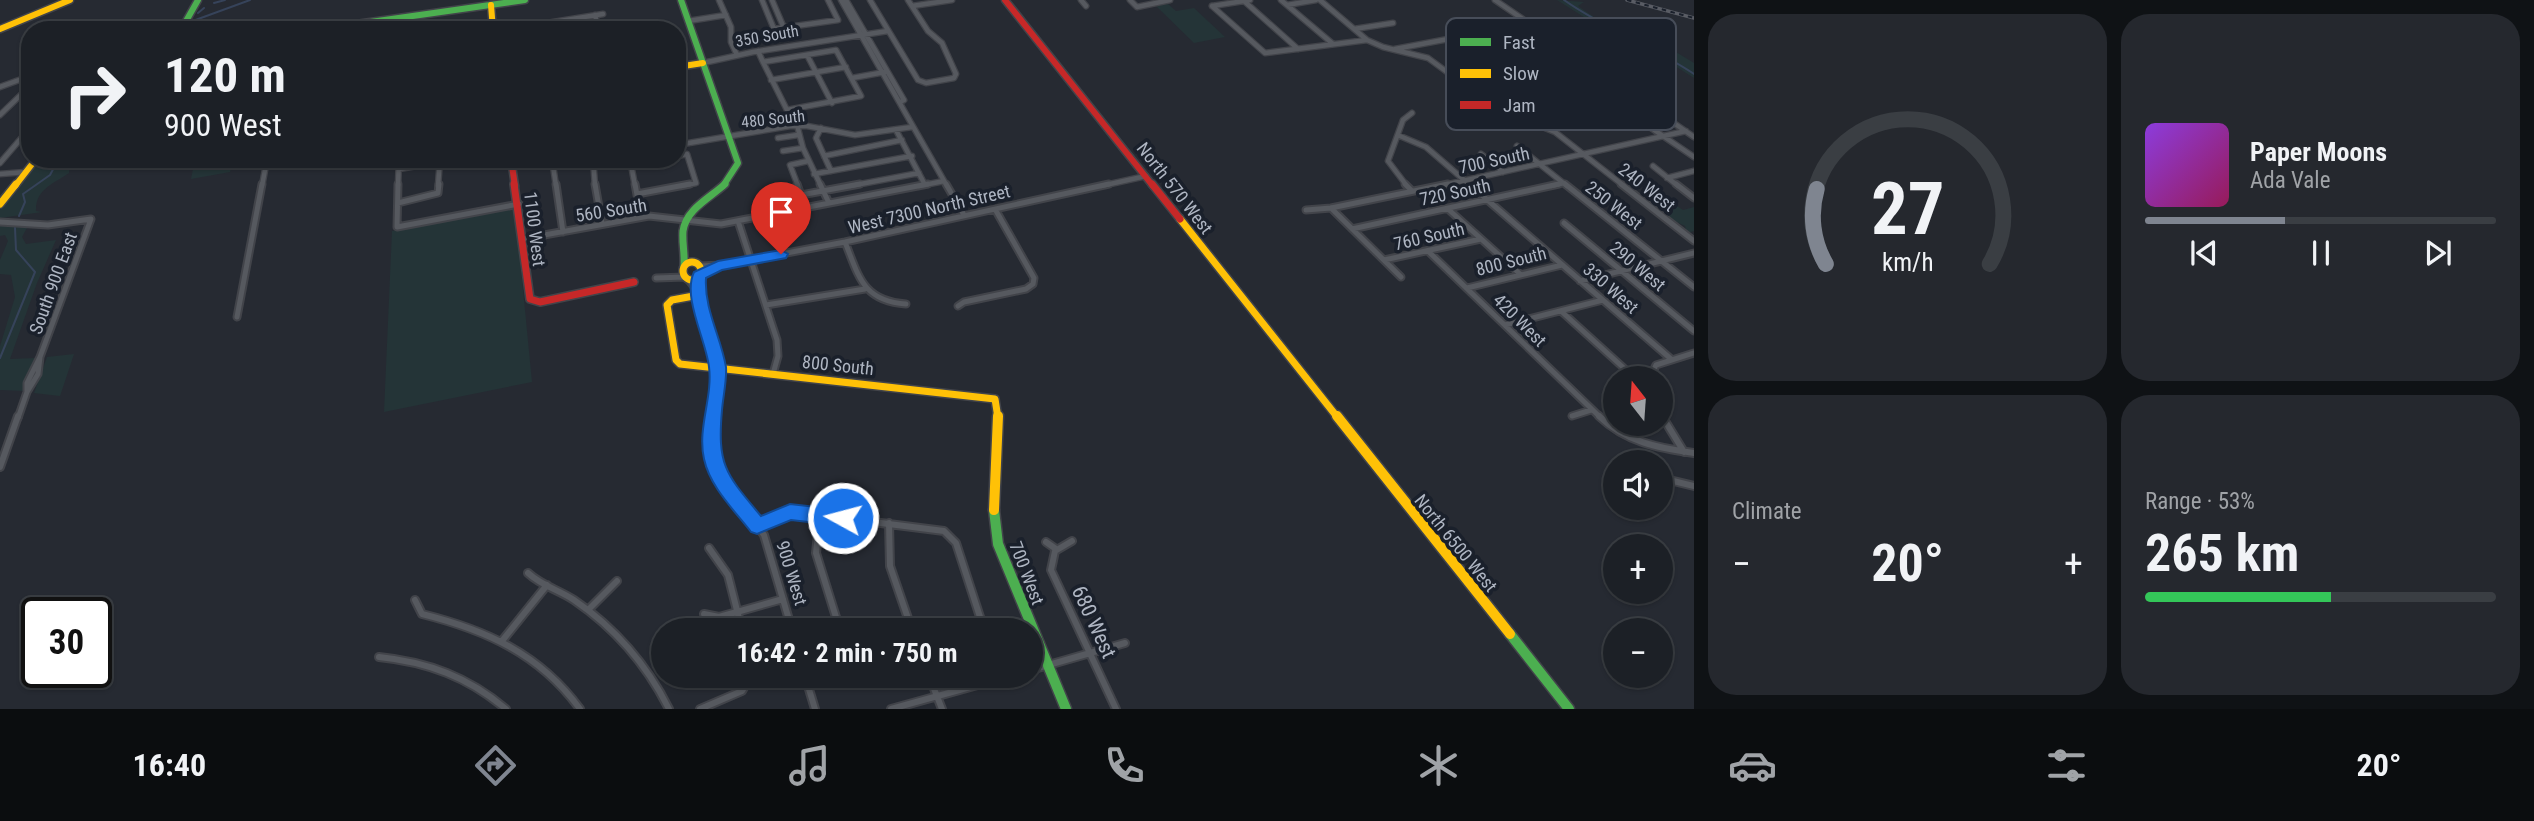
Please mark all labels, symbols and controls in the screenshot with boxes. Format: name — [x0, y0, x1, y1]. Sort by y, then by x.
legend — [1446, 18, 1676, 130]
street label: 350 South — [734, 21, 800, 51]
text: Fast — [1503, 31, 1535, 54]
text: 120 m — [164, 47, 286, 104]
icon: right — [49, 49, 140, 140]
text: Slow — [1503, 62, 1539, 85]
text: Jam — [1503, 94, 1536, 117]
text: 900 West — [164, 106, 282, 144]
street label: 480 South — [740, 106, 806, 132]
text: Paper Moons — [2250, 137, 2387, 167]
street label: North 570 West — [1133, 138, 1217, 238]
street label: 700 South — [1457, 142, 1531, 178]
street label: 240 West — [1614, 158, 1680, 216]
text: 27 — [1871, 166, 1944, 252]
text: Ada Vale — [2250, 167, 2330, 194]
street label: 720 South — [1418, 174, 1492, 210]
street label: 250 West — [1581, 176, 1647, 234]
street label: West 7300 North Street — [846, 180, 1012, 238]
pin — [751, 182, 811, 254]
street label: 1100 West — [520, 190, 550, 268]
icon: arrive — [762, 193, 800, 231]
street label: 560 South — [574, 194, 648, 226]
street label: 760 South — [1392, 218, 1466, 254]
street label: South 900 East — [25, 229, 81, 337]
icon: previous — [2185, 234, 2223, 272]
icon: pause — [2302, 234, 2340, 272]
icon: next — [2419, 234, 2457, 272]
street label: 290 West — [1606, 237, 1670, 295]
street label: 800 South — [1474, 242, 1548, 280]
text: km/h — [1882, 248, 1933, 277]
street label: 330 West — [1579, 258, 1643, 318]
street label: 420 West — [1489, 289, 1551, 351]
street label: 800 South — [801, 351, 875, 379]
north arrow — [1603, 366, 1673, 436]
map controls — [1603, 366, 1673, 688]
button: sound — [1603, 450, 1673, 520]
position arrow — [806, 481, 880, 555]
text: Range · 53% — [2145, 488, 2255, 515]
street label: North 6500 West — [1410, 490, 1502, 596]
text: Climate — [1732, 498, 1802, 525]
text: 265 km — [2145, 523, 2299, 584]
text: 20° — [1871, 533, 1944, 594]
button: + — [1603, 534, 1673, 604]
street label: 900 West — [772, 538, 812, 608]
street label: 700 West — [1005, 538, 1049, 608]
text: − — [1732, 542, 1751, 586]
text: + — [2064, 542, 2083, 586]
street label: 680 West — [1067, 582, 1121, 662]
speed limit sign: 30 — [21, 597, 112, 688]
button: − — [1603, 618, 1673, 688]
text: 16:42 · 2 min · 750 m — [737, 638, 957, 668]
icon: directions — [471, 741, 520, 790]
icon: music — [785, 741, 834, 790]
icon: phone — [1100, 741, 1149, 790]
icon: climate — [1414, 741, 1463, 790]
icon: car — [1728, 741, 1777, 790]
icon: filters — [2042, 741, 2091, 790]
text: 16:40 — [133, 746, 206, 784]
text: 20° — [2357, 746, 2401, 784]

